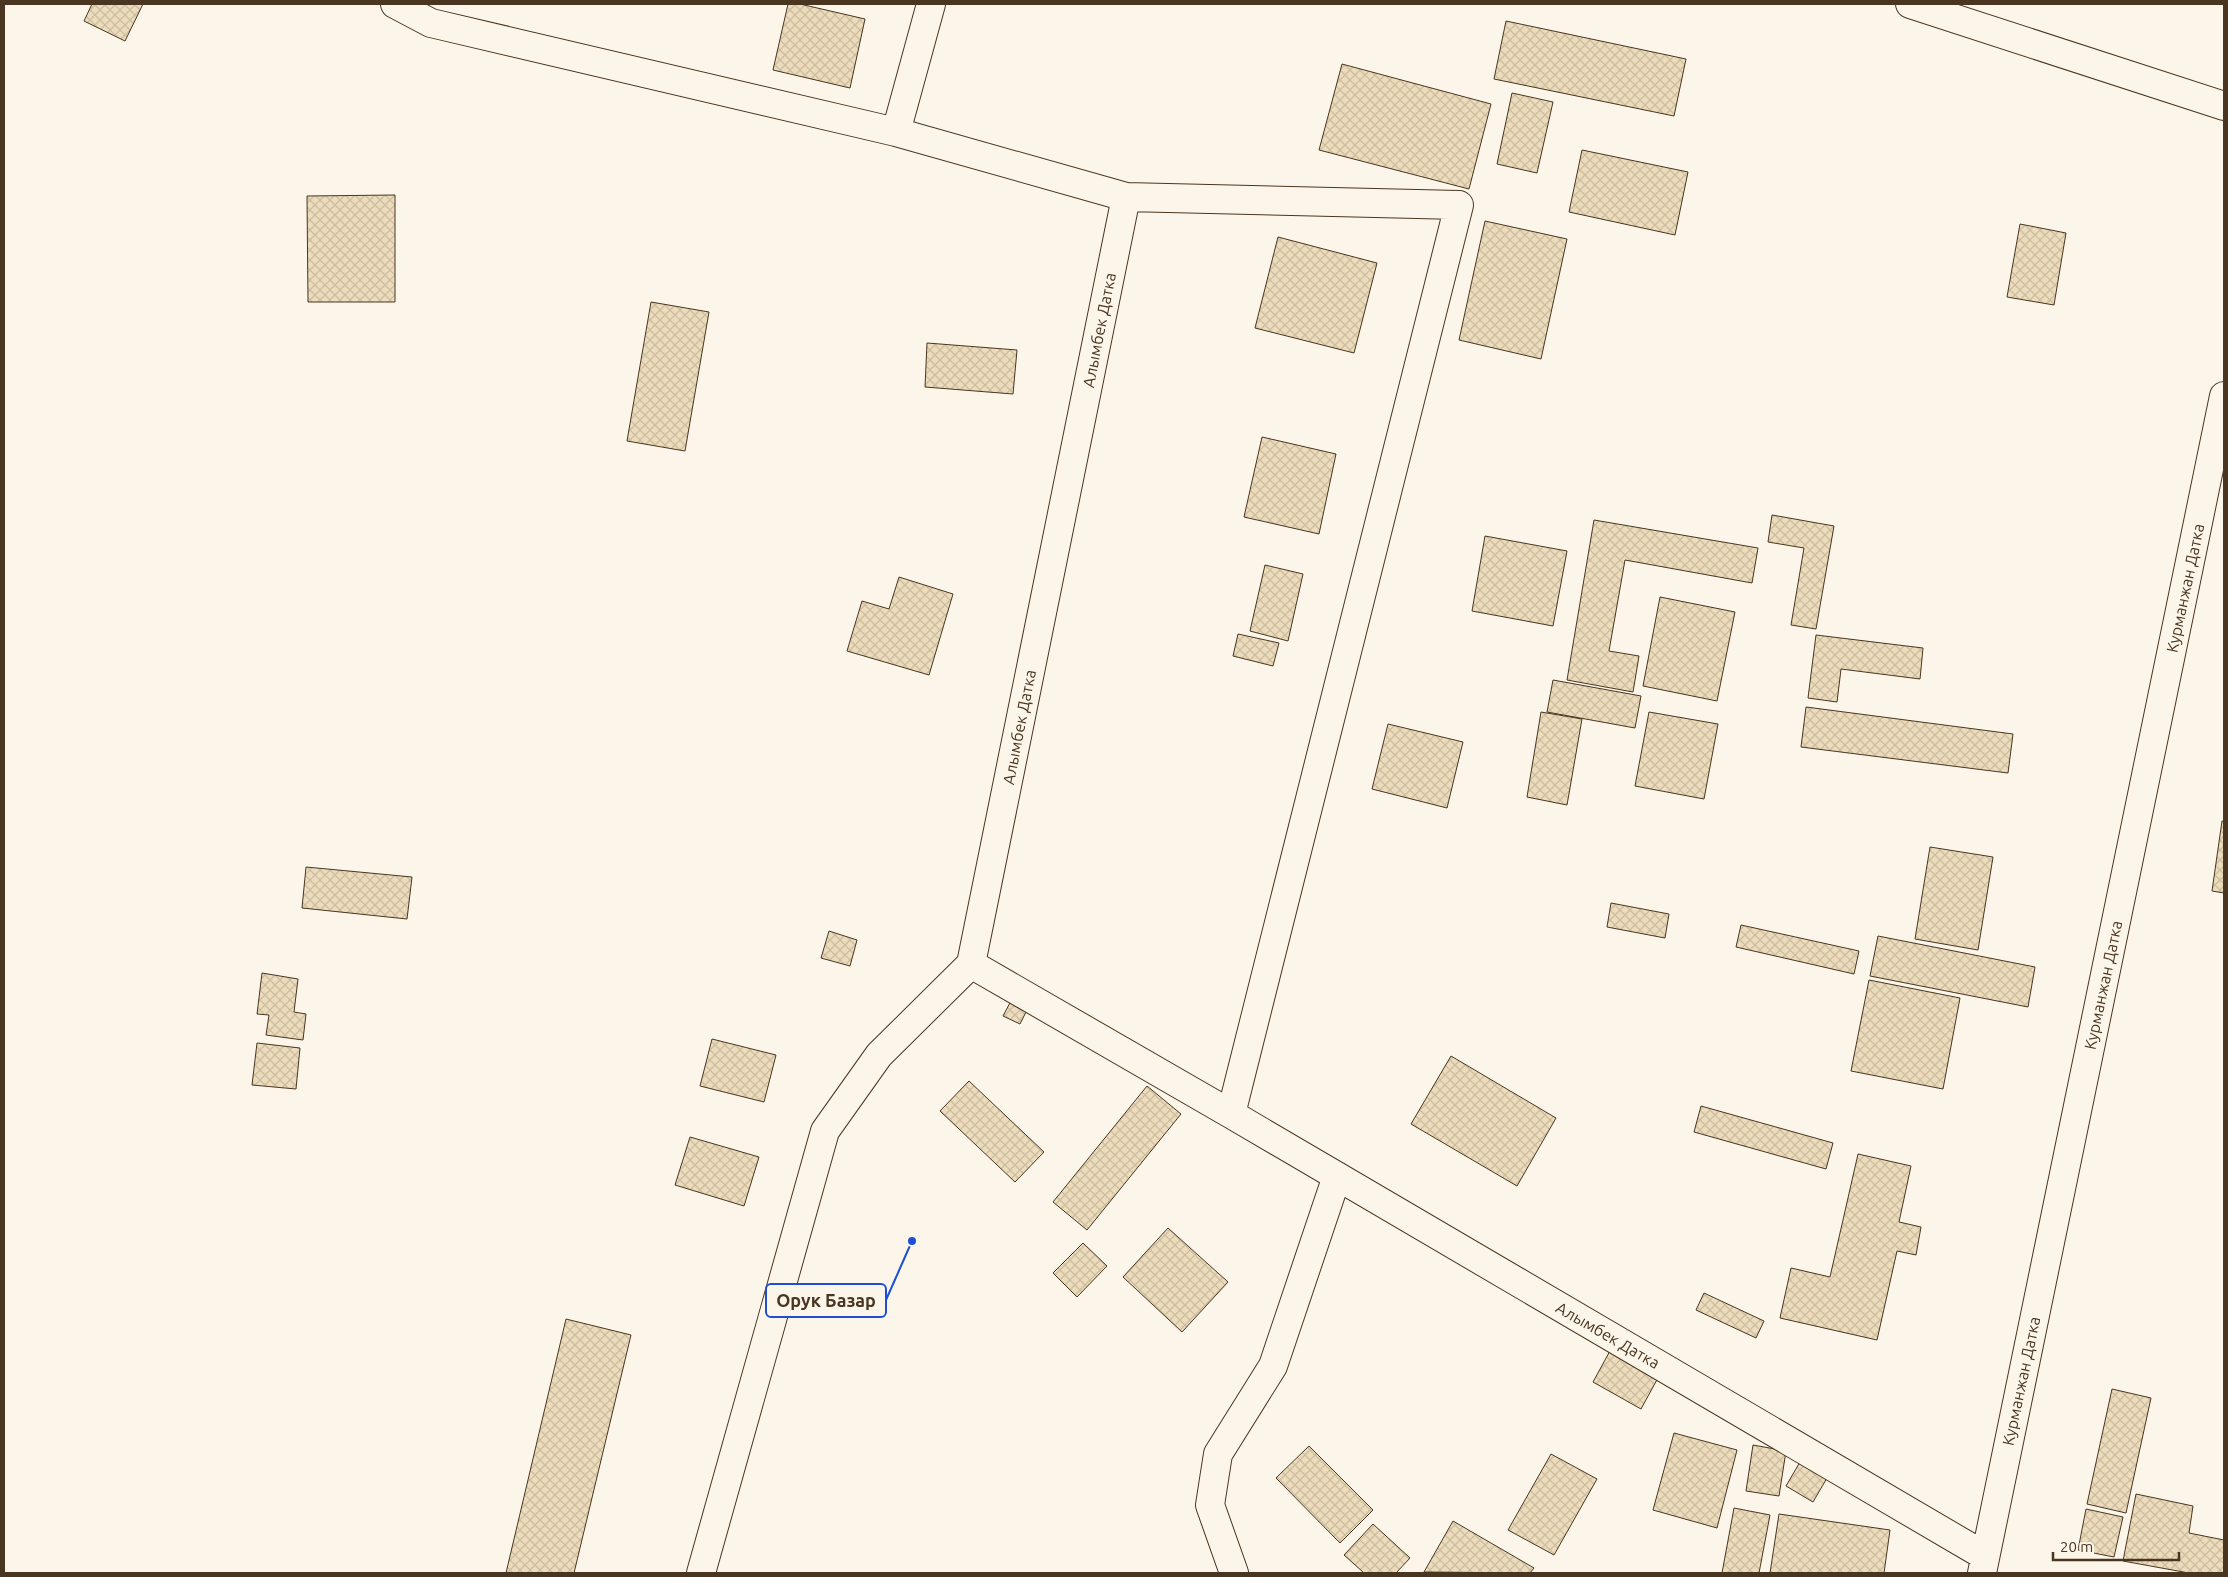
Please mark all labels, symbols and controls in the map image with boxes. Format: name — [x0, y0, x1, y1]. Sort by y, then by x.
street label: Алымбек Датка — [1079, 271, 1119, 389]
street label: Курманжан Датка — [2163, 522, 2207, 654]
street label: Алымбек Датка — [999, 668, 1039, 786]
street label: Курманжан Датка — [2081, 919, 2125, 1051]
callout: Орук Базар — [766, 1284, 886, 1317]
text: Орук Базар — [776, 1290, 876, 1310]
street label: Алымбек Датка — [1553, 1298, 1663, 1372]
street label: Курманжан Датка — [1999, 1315, 2043, 1447]
scale bar — [2053, 1530, 2179, 1562]
text: 20 m — [2060, 1538, 2093, 1555]

